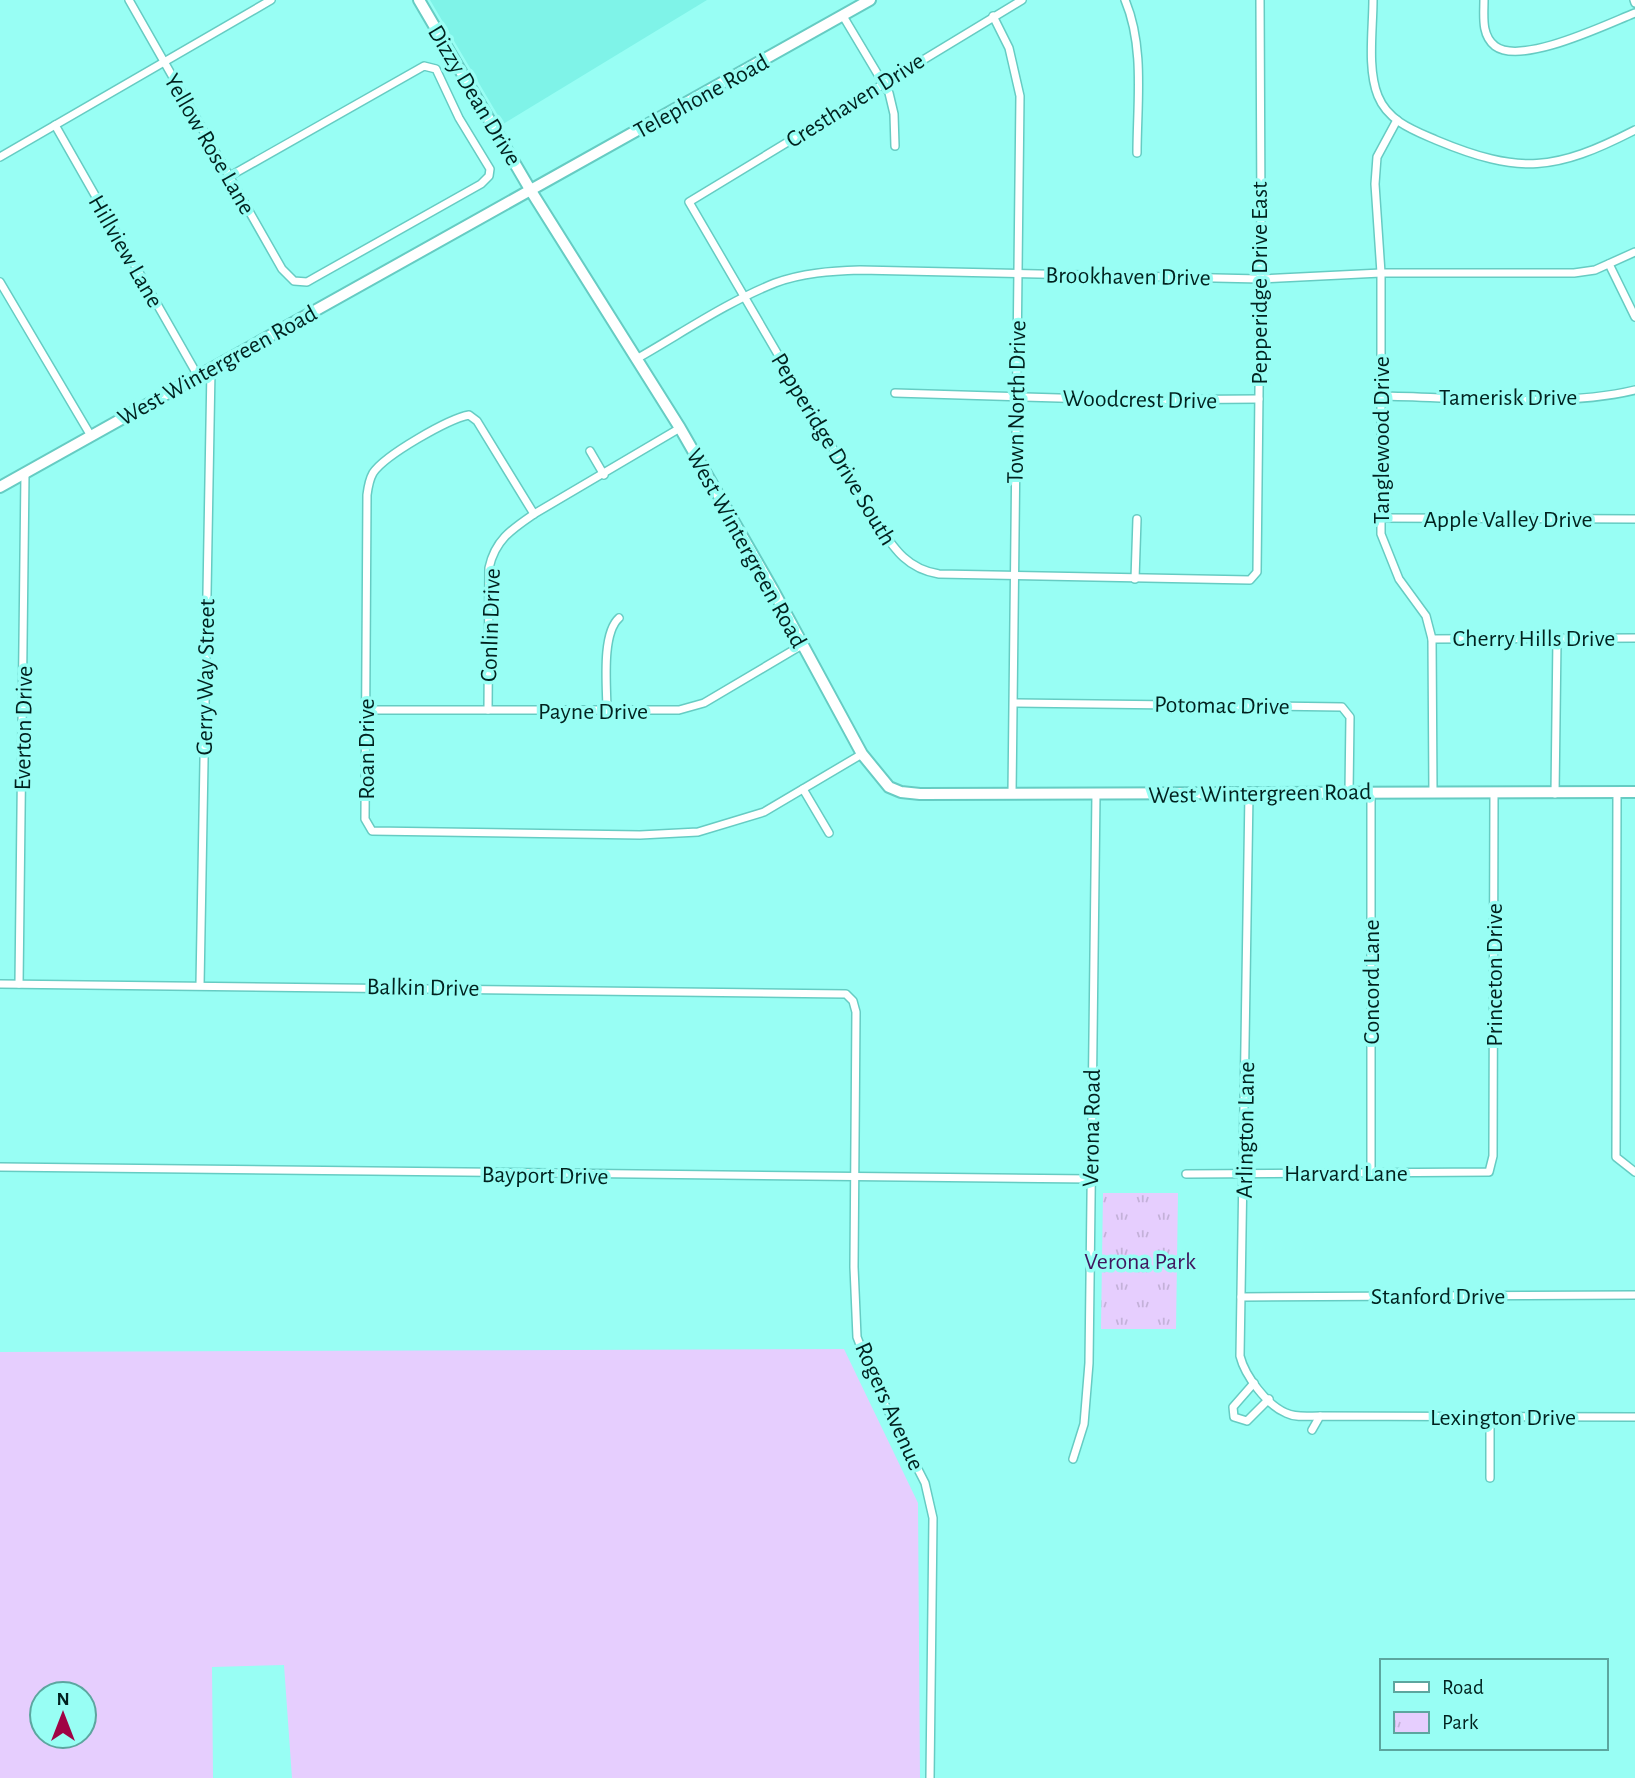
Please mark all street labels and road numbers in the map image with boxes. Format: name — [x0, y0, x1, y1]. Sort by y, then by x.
street label: Dizzy Dean Drive — [423, 21, 525, 170]
street label: Cresthaven Drive — [782, 49, 929, 153]
street label: Telephone Road — [630, 50, 773, 144]
street label: Yellow Rose Lane — [159, 70, 259, 219]
street label: Pepperidge Drive East — [1248, 181, 1272, 385]
street label: Hillview Lane — [83, 191, 167, 312]
street label: Brookhaven Drive — [1045, 264, 1211, 290]
street label: West Wintergreen Road — [114, 301, 321, 431]
street label: Town North Drive — [1004, 320, 1030, 484]
street label: Pepperidge Drive South — [766, 349, 900, 550]
street label: Tanglewood Drive — [1370, 356, 1394, 524]
street label: Tamerisk Drive — [1439, 386, 1577, 410]
street label: Woodcrest Drive — [1062, 387, 1217, 413]
street label: West Wintergreen Road — [681, 445, 811, 652]
street label: Apple Valley Drive — [1423, 508, 1593, 532]
street label: Conlin Drive — [477, 568, 505, 682]
street label: Gerry Way Street — [193, 598, 219, 756]
street label: Cherry Hills Drive — [1453, 627, 1615, 651]
street label: Everton Drive — [11, 666, 37, 791]
street label: Potomac Drive — [1154, 693, 1290, 719]
street label: Roan Drive — [355, 698, 379, 800]
street label: Payne Drive — [538, 700, 648, 724]
street label: West Wintergreen Road — [1148, 780, 1372, 808]
street label: Princeton Drive — [1483, 903, 1507, 1047]
street label: Concord Lane — [1360, 919, 1384, 1045]
street label: Balkin Drive — [366, 975, 480, 1001]
street label: Arlington Lane — [1233, 1061, 1259, 1199]
street label: Verona Road — [1079, 1069, 1105, 1187]
street label: Harvard Lane — [1284, 1162, 1408, 1186]
street label: Bayport Drive — [481, 1163, 609, 1189]
street label: Stanford Drive — [1371, 1285, 1505, 1309]
street label: Rogers Avenue — [850, 1339, 928, 1474]
street label: Lexington Drive — [1430, 1406, 1576, 1430]

